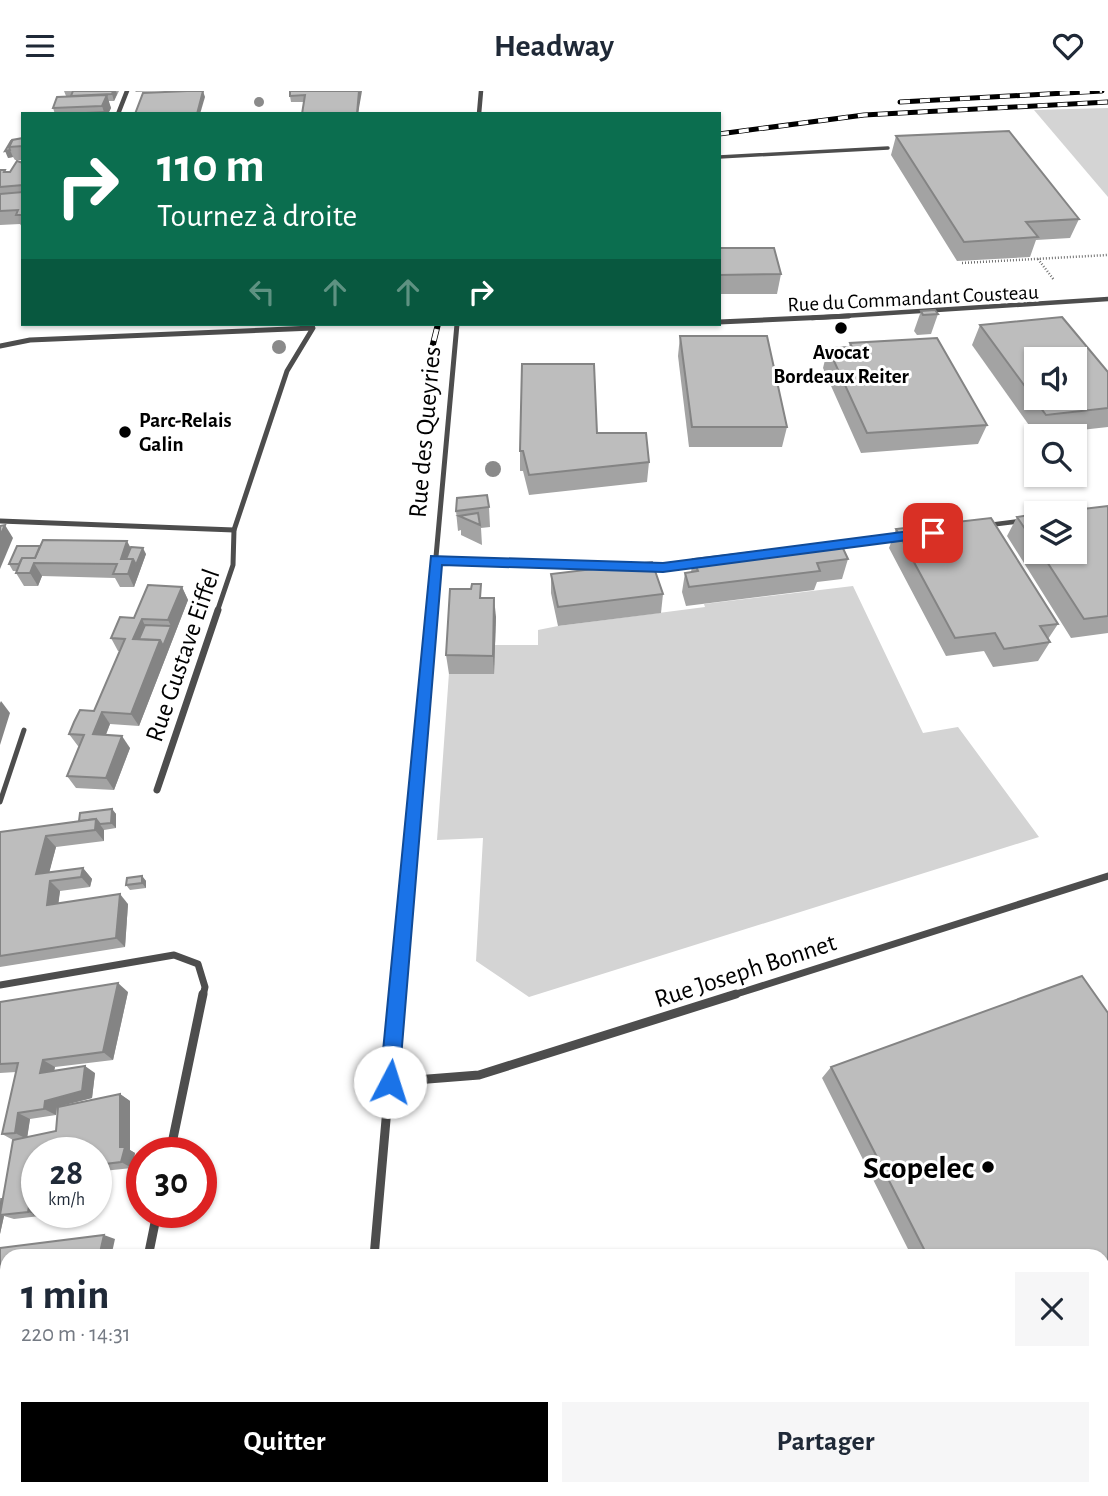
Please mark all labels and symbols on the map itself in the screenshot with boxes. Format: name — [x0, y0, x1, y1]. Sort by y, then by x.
street label: Rue du Commandant Cousteau — [787, 281, 1039, 316]
marker: Avocat Bordeaux Reiter — [833, 320, 849, 336]
place label: Avocat Bordeaux Reiter — [773, 342, 910, 387]
street label: Rue des Queyries — [405, 345, 445, 519]
place label: Parc-Relais Galin — [139, 410, 232, 455]
marker: Parc-Relais Galin — [117, 424, 133, 440]
pin — [903, 503, 963, 563]
street label: Rue Gustave Eiffel — [141, 566, 225, 745]
street label: Rue Joseph Bonnet — [651, 929, 839, 1013]
position arrow — [353, 1045, 427, 1119]
speed limit sign: 30 — [126, 1137, 217, 1228]
place label: Scopelec — [863, 1152, 974, 1184]
marker: Scopelec — [980, 1159, 996, 1175]

